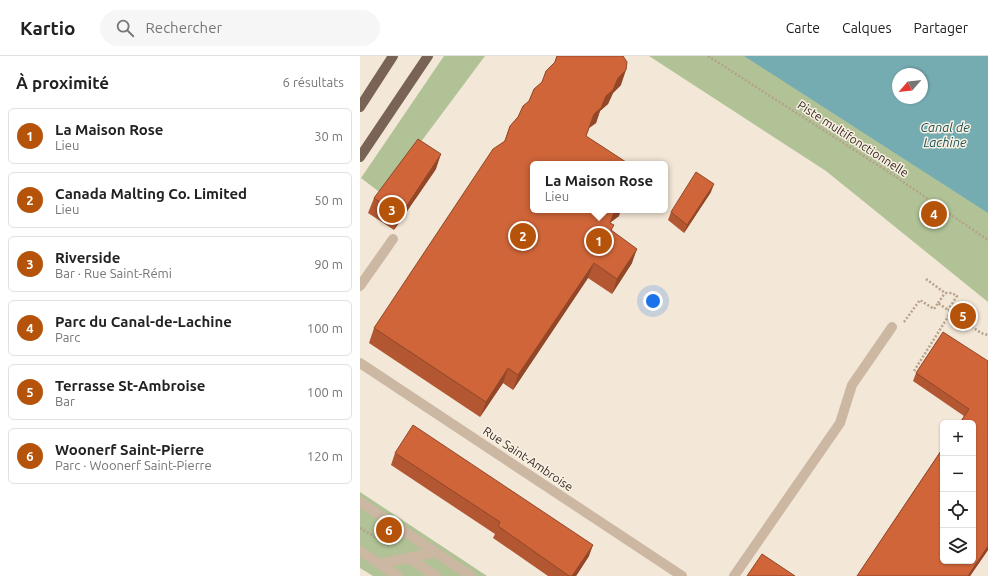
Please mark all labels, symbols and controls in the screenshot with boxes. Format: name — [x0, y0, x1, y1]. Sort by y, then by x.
search box — [100, 10, 380, 46]
text: Kartio — [20, 17, 76, 39]
icon: search — [114, 17, 136, 39]
text: Rechercher — [146, 19, 222, 36]
text: Carte — [786, 20, 820, 36]
text: Calques — [842, 20, 891, 36]
text: Partager — [913, 20, 968, 36]
north arrow — [892, 68, 928, 104]
text: À proximité — [16, 73, 109, 92]
text: 6 résultats — [283, 75, 344, 89]
street label: Piste multifonctionnelle — [796, 98, 911, 179]
water label: Canal de Lachine — [920, 120, 970, 149]
text: La Maison Rose — [55, 121, 164, 138]
text: 1 — [26, 129, 34, 143]
text: 30 m — [314, 129, 343, 143]
text: Lieu — [55, 138, 79, 152]
popup — [530, 161, 668, 213]
text: La Maison Rose — [545, 172, 653, 189]
text: Canada Malting Co. Limited — [55, 185, 247, 202]
text: Lieu — [545, 189, 569, 203]
text: 2 — [26, 193, 34, 207]
text: 50 m — [314, 193, 343, 207]
pin: 3 — [379, 195, 405, 225]
pin: 4 — [921, 199, 947, 229]
text: Lieu — [55, 202, 79, 216]
pin: 2 — [510, 221, 536, 251]
pin: 1 — [586, 226, 612, 256]
text: Riverside — [55, 249, 120, 266]
text: 3 — [26, 257, 34, 271]
text: 90 m — [314, 257, 343, 271]
text: Bar · Rue Saint-Rémi — [55, 266, 172, 280]
your location — [643, 291, 663, 311]
pin: 5 — [950, 301, 976, 331]
text: Parc du Canal-de-Lachine — [55, 313, 232, 330]
text: 4 — [26, 321, 34, 335]
text: 100 m — [307, 321, 343, 335]
text: Parc — [55, 330, 80, 344]
text: Terrasse St-Ambroise — [55, 377, 205, 394]
text: 5 — [26, 385, 34, 399]
text: 100 m — [307, 385, 343, 399]
text: Bar — [55, 394, 75, 408]
map controls — [940, 420, 976, 564]
button: + — [940, 420, 976, 456]
street label: Rue Saint-Ambroise — [481, 424, 576, 493]
text: Woonerf Saint-Pierre — [55, 441, 204, 458]
text: 6 — [26, 449, 34, 463]
text: 120 m — [307, 449, 343, 463]
button: − — [940, 456, 976, 492]
text: Parc · Woonerf Saint-Pierre — [55, 458, 212, 472]
button: locate — [940, 492, 976, 528]
pin: 6 — [376, 515, 402, 545]
button: layers — [940, 528, 976, 564]

